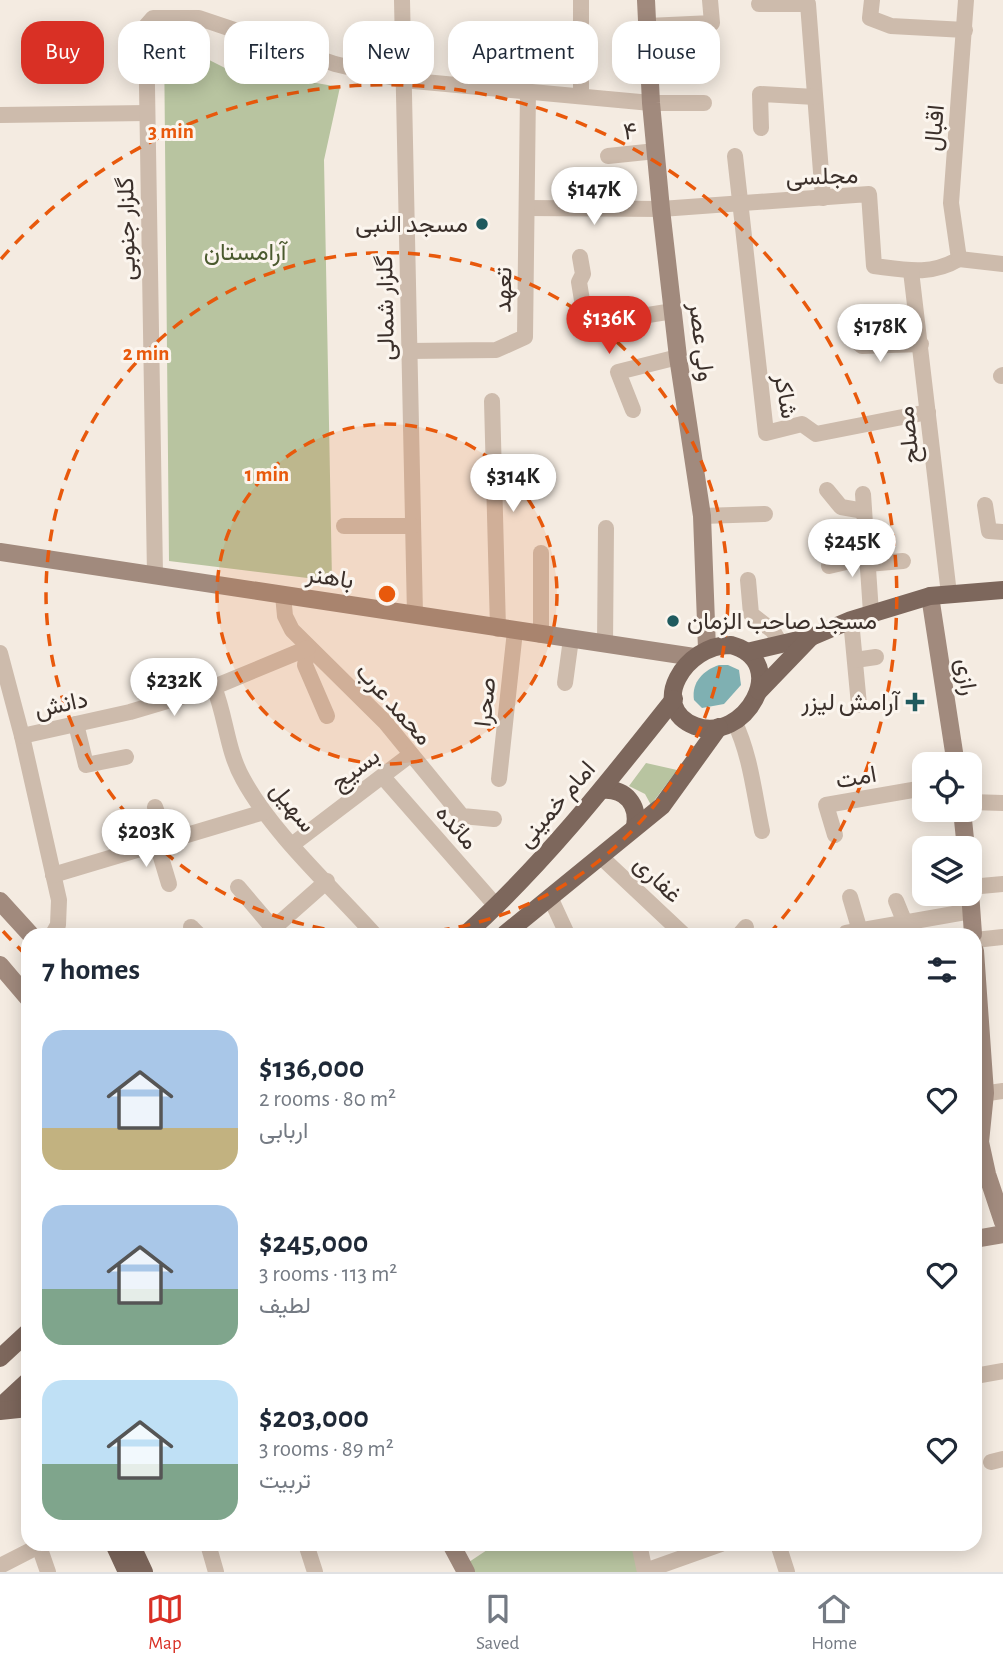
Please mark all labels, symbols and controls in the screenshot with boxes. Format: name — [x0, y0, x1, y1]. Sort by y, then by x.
chip: Buy — [21, 21, 104, 84]
chip: Rent — [118, 21, 210, 84]
chip: Filters — [224, 21, 329, 84]
chip: New — [343, 21, 434, 84]
chip: Apartment — [448, 21, 598, 84]
chip: House — [612, 21, 720, 84]
street label: اقبال — [921, 104, 950, 152]
street label: ۴ — [622, 119, 638, 145]
text: 3 min — [148, 121, 194, 142]
street label: مجلسی — [785, 164, 859, 191]
pin: $147K — [545, 168, 643, 227]
street label: گلزار جنوبی — [113, 177, 142, 281]
text: $147K — [567, 178, 621, 201]
place label: مسجد النبی — [355, 213, 468, 238]
marker: مسجد النبی — [474, 216, 490, 232]
park label: آرامستان — [204, 240, 289, 267]
street label: گلزار شمالی — [372, 255, 401, 361]
street label: تعهد — [492, 267, 518, 313]
pin: $136K — [560, 296, 658, 356]
street label: ولی عصر — [682, 300, 718, 383]
pin: $178K — [831, 304, 929, 364]
text: $136K — [582, 307, 636, 330]
text: $178K — [853, 315, 907, 338]
text: 2 min — [123, 343, 169, 364]
street label: شاکر — [767, 371, 801, 421]
street label: مصلح — [894, 405, 928, 465]
pin: $314K — [464, 454, 562, 514]
text: 1 min — [245, 464, 289, 485]
text: $314K — [486, 465, 540, 488]
pin: $245K — [803, 520, 901, 579]
text: $245K — [824, 530, 880, 553]
street label: باهنر — [303, 562, 355, 596]
centre of rings — [375, 582, 399, 606]
place label: مسجد صاحب الزمان — [687, 610, 877, 636]
marker: مسجد صاحب الزمان — [665, 613, 681, 629]
street label: رازی — [949, 657, 981, 698]
pin: $232K — [125, 658, 223, 718]
street label: محمد عرب — [349, 659, 436, 751]
text: $232K — [146, 669, 202, 692]
street label: صحرا — [471, 676, 503, 728]
street label: دانش — [33, 688, 90, 723]
place label: آرامش لیزر — [800, 690, 901, 717]
marker: آرامش لیزر — [905, 692, 925, 712]
street label: بسیج — [327, 744, 387, 799]
map controls — [912, 752, 982, 906]
button: locate — [912, 752, 982, 822]
street label: امام خمینی — [513, 757, 603, 854]
street label: امت — [834, 763, 878, 793]
street label: سهیل — [264, 778, 319, 838]
street label: مائده — [431, 801, 482, 855]
pin: $203K — [97, 810, 195, 869]
text: $203K — [118, 820, 174, 843]
button: layers — [912, 836, 982, 906]
street label: غفاری — [627, 852, 686, 909]
icon: filters — [923, 951, 961, 989]
text: 7 homes — [42, 955, 140, 985]
text: $136,000 — [259, 1053, 364, 1083]
icon: home — [98, 1058, 182, 1142]
icon: heart — [923, 1081, 961, 1119]
text: 2 rooms · 80 m² — [259, 1088, 396, 1111]
text: اربابی — [259, 1120, 308, 1143]
text: $245,000 — [259, 1228, 368, 1258]
icon: home — [98, 1233, 182, 1317]
icon: heart — [923, 1256, 961, 1294]
text: 3 rooms · 113 m² — [259, 1263, 397, 1286]
text: لطیف — [259, 1295, 311, 1318]
text: $203,000 — [259, 1403, 369, 1433]
icon: home — [98, 1408, 182, 1492]
icon: heart — [923, 1431, 961, 1469]
text: 3 rooms · 89 m² — [259, 1438, 394, 1461]
text: تربیت — [259, 1470, 311, 1493]
tab: Map — [146, 1590, 184, 1655]
tab: Saved — [476, 1590, 519, 1655]
tab: Home — [811, 1590, 857, 1655]

